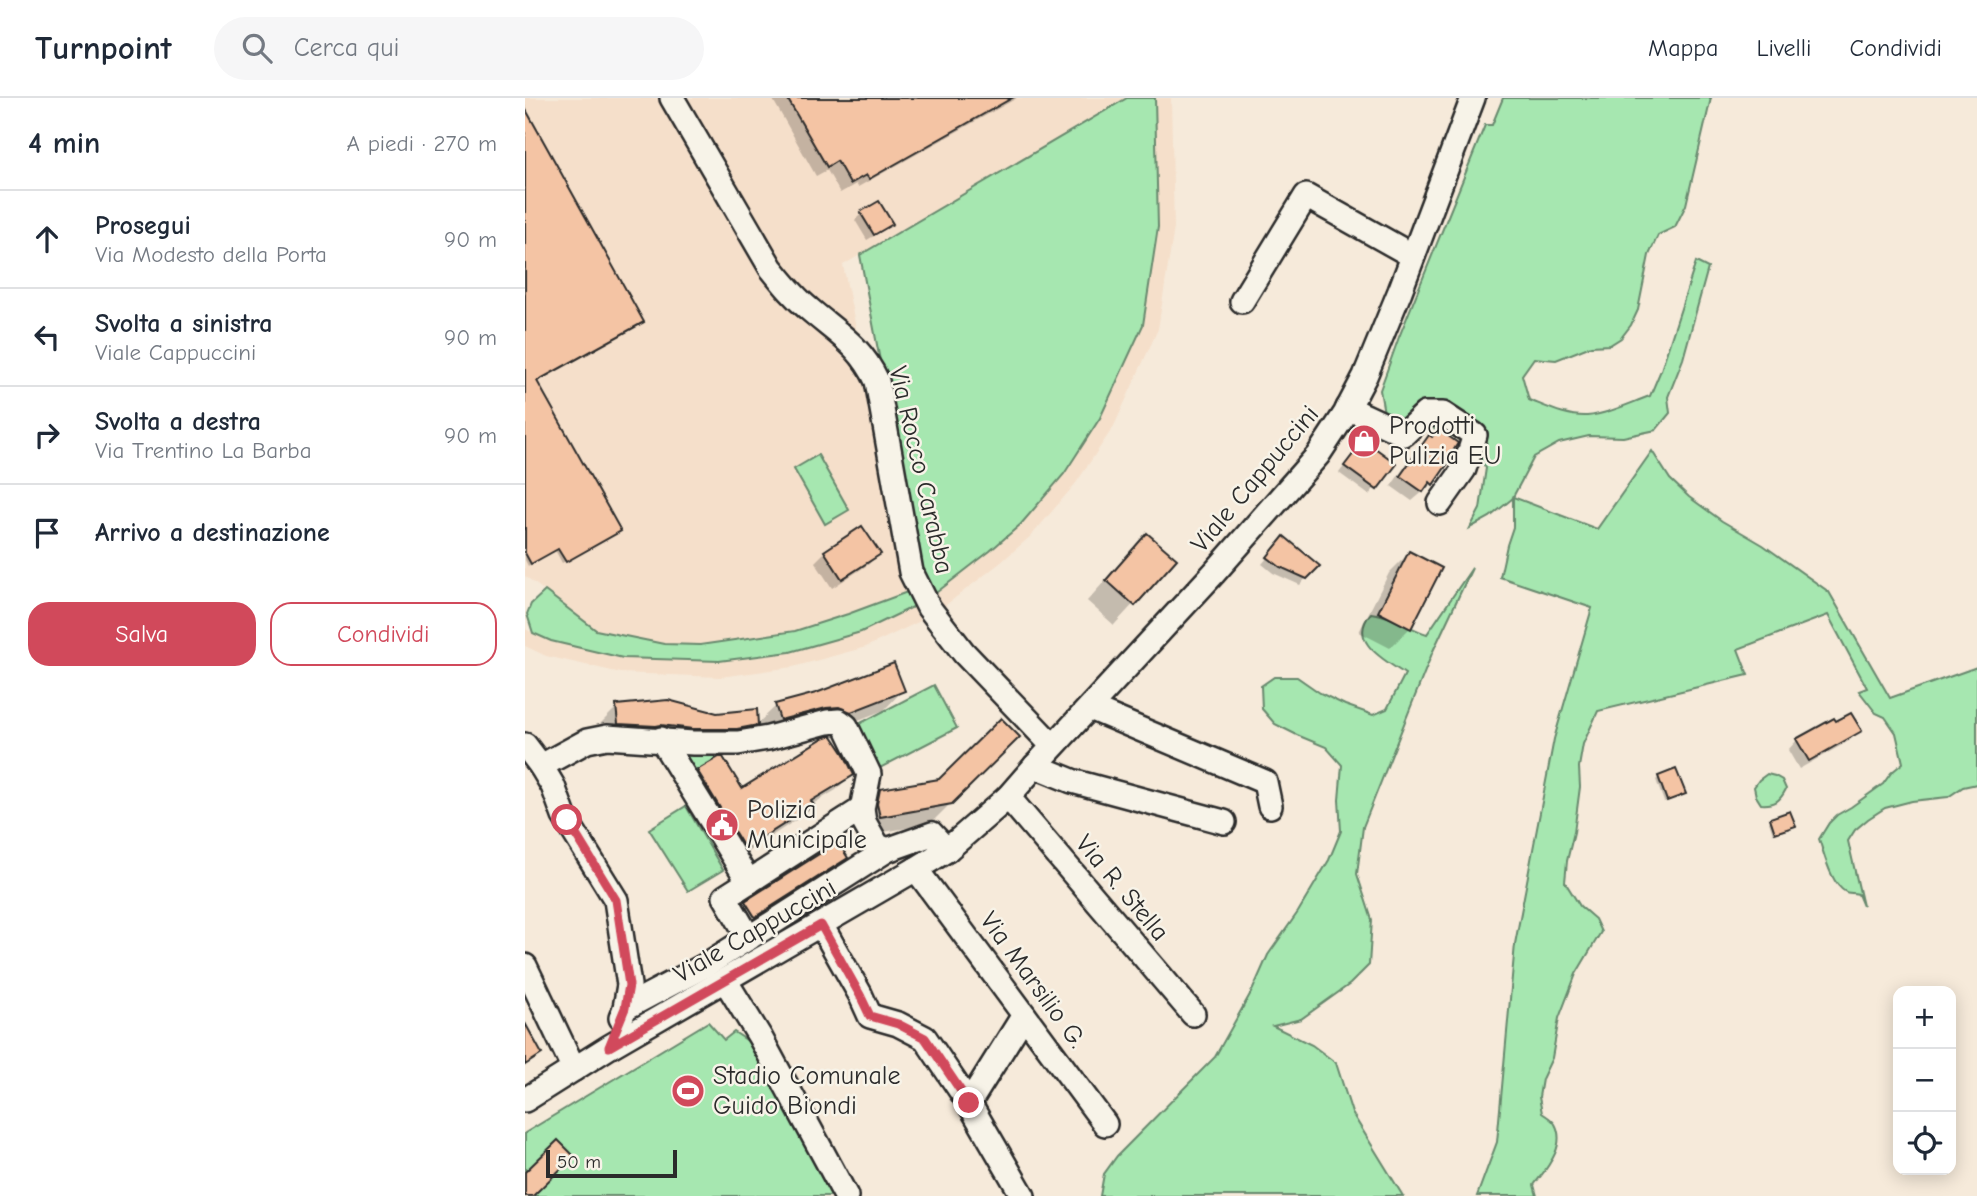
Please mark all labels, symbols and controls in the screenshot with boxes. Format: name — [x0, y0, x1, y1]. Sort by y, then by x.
search box — [214, 17, 704, 80]
text: Turnpoint — [35, 29, 172, 67]
icon: search — [238, 29, 276, 67]
text: Cerca qui — [294, 33, 399, 63]
text: Mappa — [1648, 34, 1718, 62]
text: Livelli — [1756, 34, 1811, 62]
text: Condividi — [1849, 34, 1942, 62]
text: 4 min — [28, 126, 100, 161]
text: A piedi · 270 m — [347, 130, 497, 157]
text: Prosegui — [95, 211, 191, 241]
icon: ahead — [28, 220, 66, 258]
text: 90 m — [444, 226, 497, 253]
text: Via Modesto della Porta — [95, 241, 327, 268]
text: Svolta a sinistra — [95, 309, 273, 339]
icon: left — [28, 318, 66, 356]
text: 90 m — [444, 324, 497, 351]
text: Viale Cappuccini — [95, 339, 256, 366]
street label: Via Rocco Carabba — [883, 363, 959, 577]
street label: Viale Cappuccini — [1185, 400, 1325, 558]
text: Svolta a destra — [95, 407, 261, 437]
place label: Prodotti Pulizia EU — [1389, 411, 1501, 471]
icon: right — [28, 416, 66, 454]
text: 90 m — [444, 422, 497, 449]
shop icon: Prodotti Pulizia EU — [1345, 422, 1383, 460]
text: Via Trentino La Barba — [95, 437, 312, 464]
icon: arrive — [28, 514, 66, 552]
text: Arrivo a destinazione — [95, 518, 330, 548]
button: Salva — [28, 602, 256, 666]
button: Condividi — [270, 602, 497, 666]
place label: Polizia Municipale — [747, 795, 867, 855]
route start — [551, 804, 582, 835]
public building icon: Polizia Municipale — [703, 806, 741, 844]
street label: Via R. Stella — [1069, 829, 1175, 947]
street label: Viale Cappuccini — [669, 872, 841, 990]
street label: Via Marsilio G. — [974, 906, 1092, 1054]
map controls — [1893, 986, 1956, 1175]
button: + — [1893, 986, 1956, 1049]
button: − — [1893, 1049, 1956, 1112]
place label: Stadio Comunale Guido Biondi — [713, 1061, 901, 1121]
sports icon: Stadio Comunale Guido Biondi — [669, 1072, 707, 1110]
route end — [953, 1087, 984, 1118]
button: locate — [1893, 1112, 1956, 1175]
scale bar — [546, 1147, 677, 1179]
text: 50 m — [557, 1151, 601, 1173]

